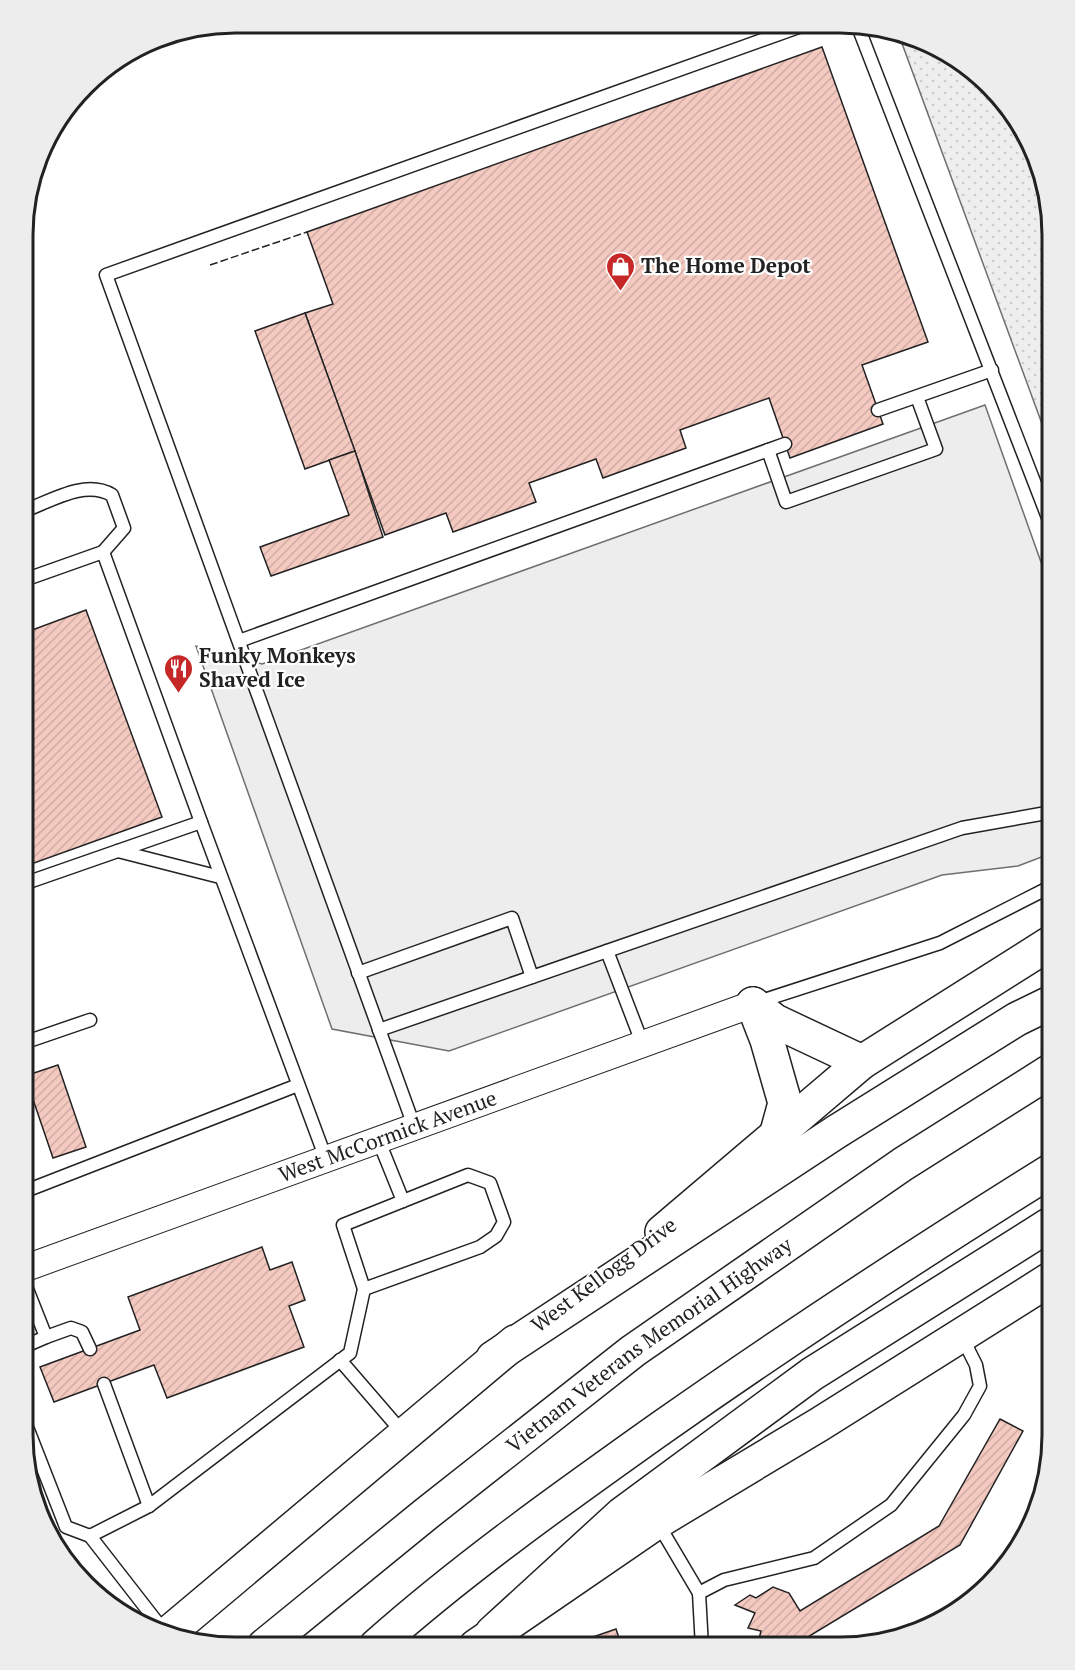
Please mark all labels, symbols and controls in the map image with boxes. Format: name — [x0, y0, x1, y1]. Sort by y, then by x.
shop icon: The Home Depot — [604, 250, 636, 292]
place label: The Home Depot — [641, 251, 811, 279]
place label: Funky Monkeys Shaved Ice — [199, 641, 356, 693]
restaurant icon: Funky Monkeys Shaved Ice — [162, 652, 194, 694]
street label: West McCormick Avenue — [274, 1083, 500, 1188]
street label: West Kellogg Drive — [525, 1210, 682, 1338]
street label: Vietnam Veterans Memorial Highway — [500, 1230, 797, 1459]

